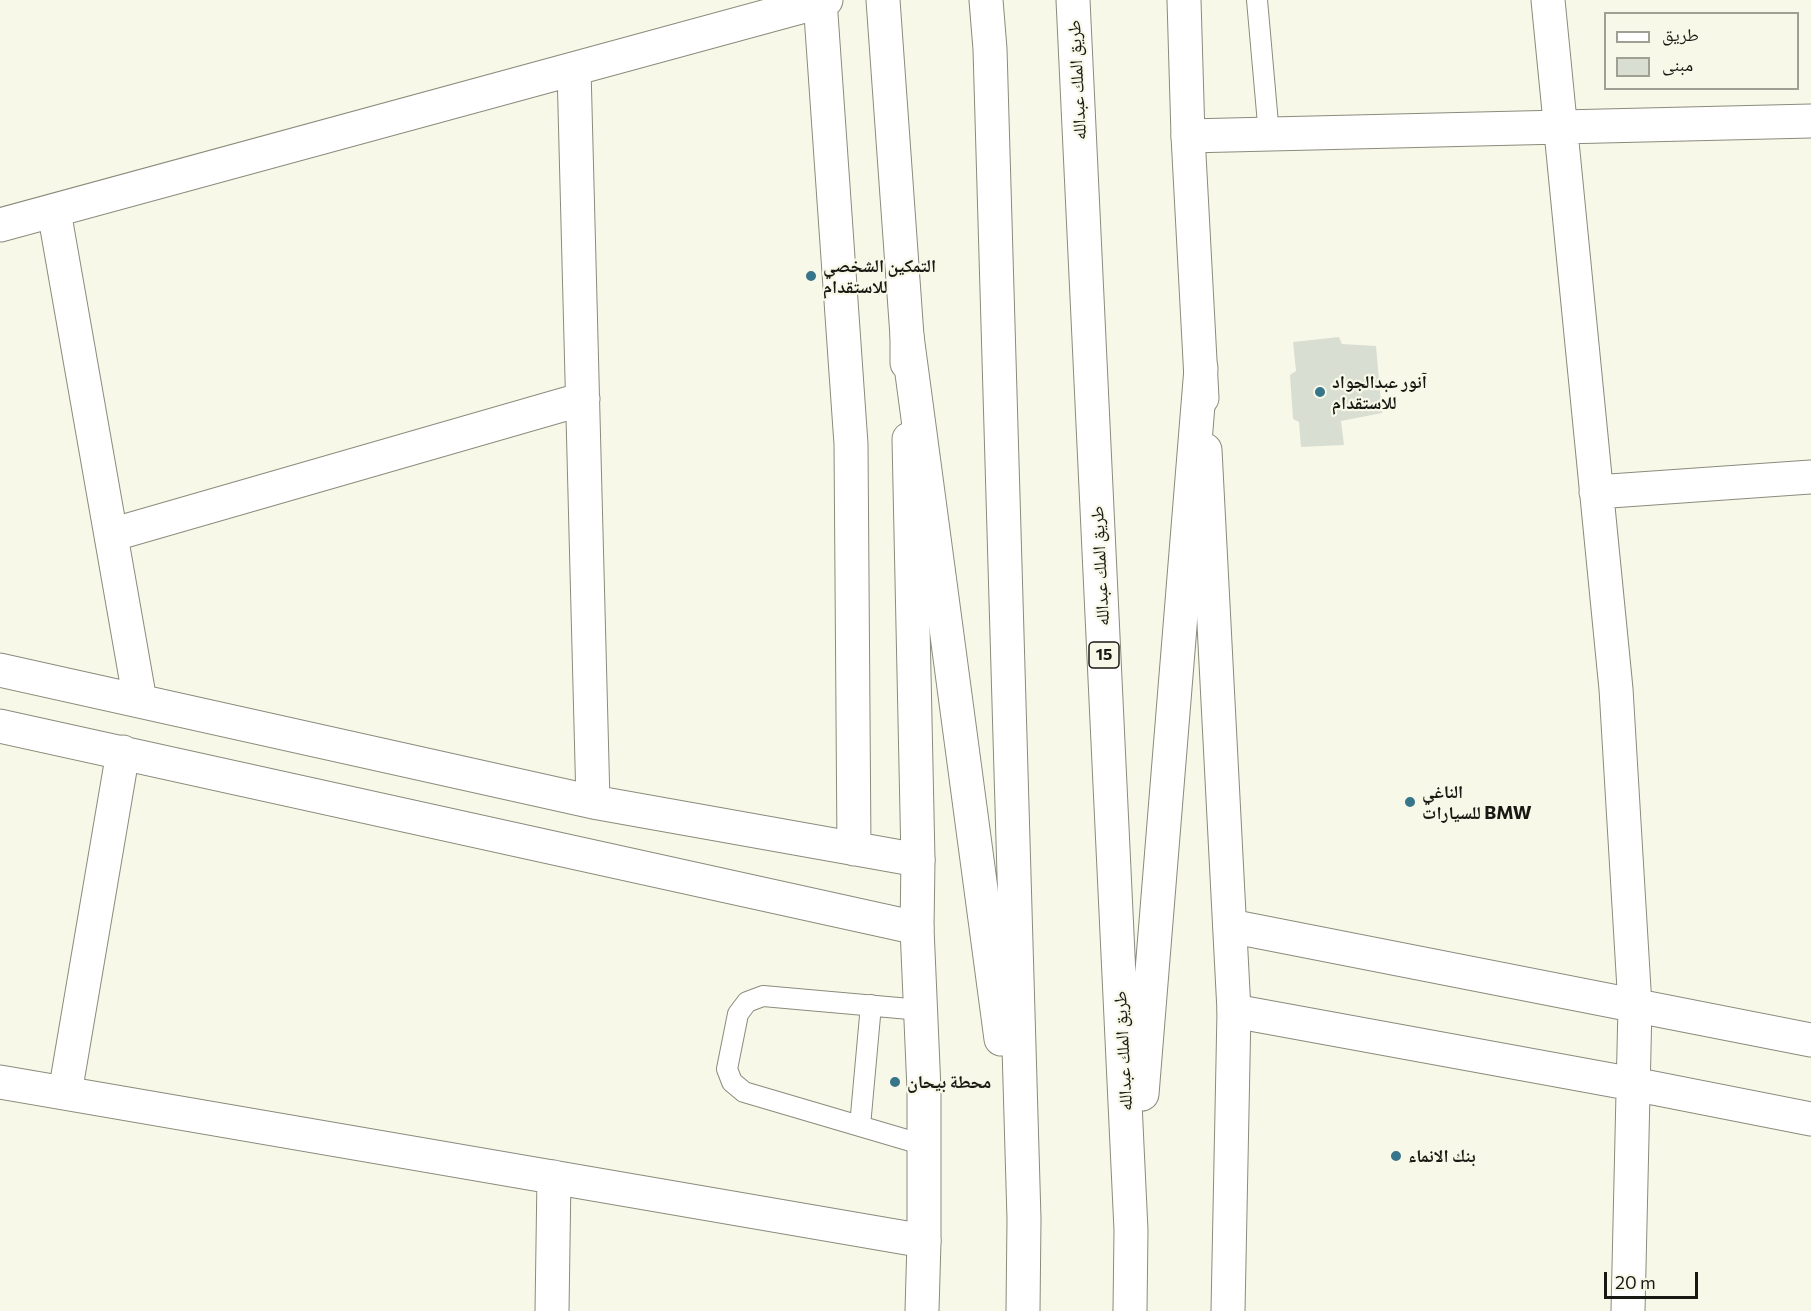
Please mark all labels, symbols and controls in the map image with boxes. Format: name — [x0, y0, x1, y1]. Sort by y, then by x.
legend — [1604, 12, 1799, 90]
street label: طريق الملك عبدالله — [1063, 19, 1091, 141]
text: طريق — [1662, 23, 1699, 45]
text: مبنى — [1662, 53, 1693, 75]
place label: التمكين الشخصي للاستقدام — [823, 255, 936, 298]
marker: التمكين الشخصي للاستقدام — [804, 269, 818, 283]
place label: آنور عبدالجواد للاستقدام — [1332, 371, 1427, 413]
marker: آنور عبدالجواد للاستقدام — [1313, 385, 1327, 399]
street label: طريق الملك عبدالله — [1086, 505, 1114, 627]
road number: 15 — [1089, 642, 1119, 668]
place label: الناغي للسيارات BMW — [1422, 781, 1532, 824]
marker: الناغي للسيارات BMW — [1403, 795, 1417, 809]
street label: طريق الملك عبدالله — [1109, 990, 1137, 1112]
place label: محطة بيحان — [907, 1071, 991, 1093]
marker: محطة بيحان — [888, 1075, 902, 1089]
place label: بنك الانماء — [1408, 1145, 1476, 1167]
marker: بنك الانماء — [1389, 1149, 1403, 1163]
scale bar — [1607, 1260, 1702, 1298]
text: 20 m — [1615, 1271, 1656, 1293]

